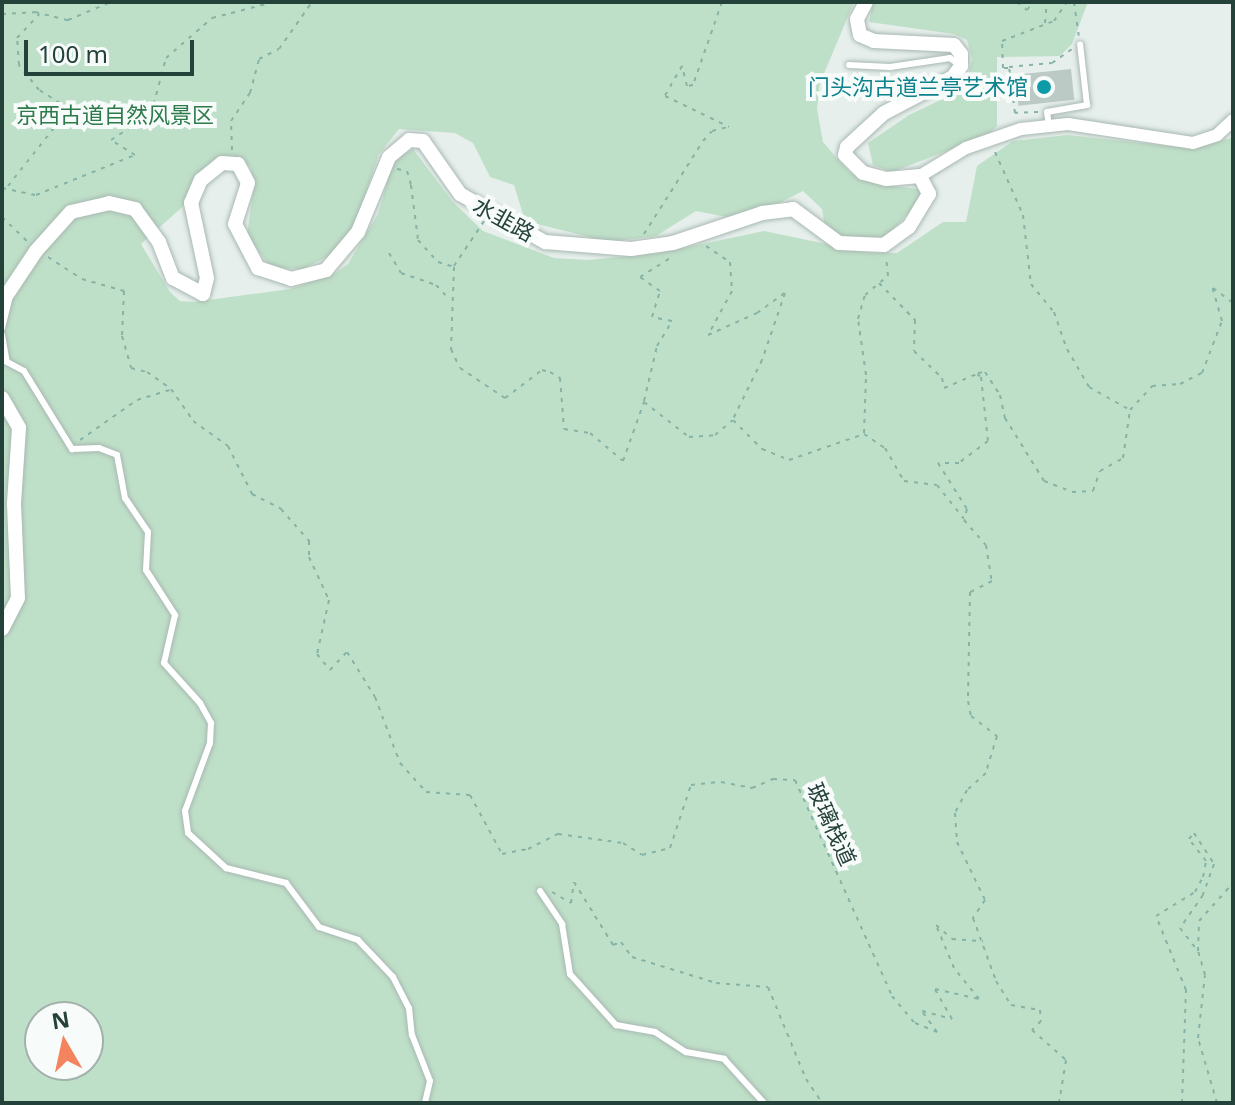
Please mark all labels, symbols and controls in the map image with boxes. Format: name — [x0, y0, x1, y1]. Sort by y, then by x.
scale bar — [28, 24, 198, 74]
text: 100 m — [38, 37, 108, 70]
place label: 门头沟古道兰亭艺术馆 — [808, 74, 1028, 100]
marker: 门头沟古道兰亭艺术馆 — [1035, 78, 1053, 96]
park label: 京西古道自然风景区 — [16, 102, 214, 128]
street label: 水韭路 — [469, 191, 539, 247]
street label: 玻璃栈道 — [802, 778, 862, 870]
north arrow — [24, 1001, 104, 1081]
text: N — [49, 1003, 72, 1035]

